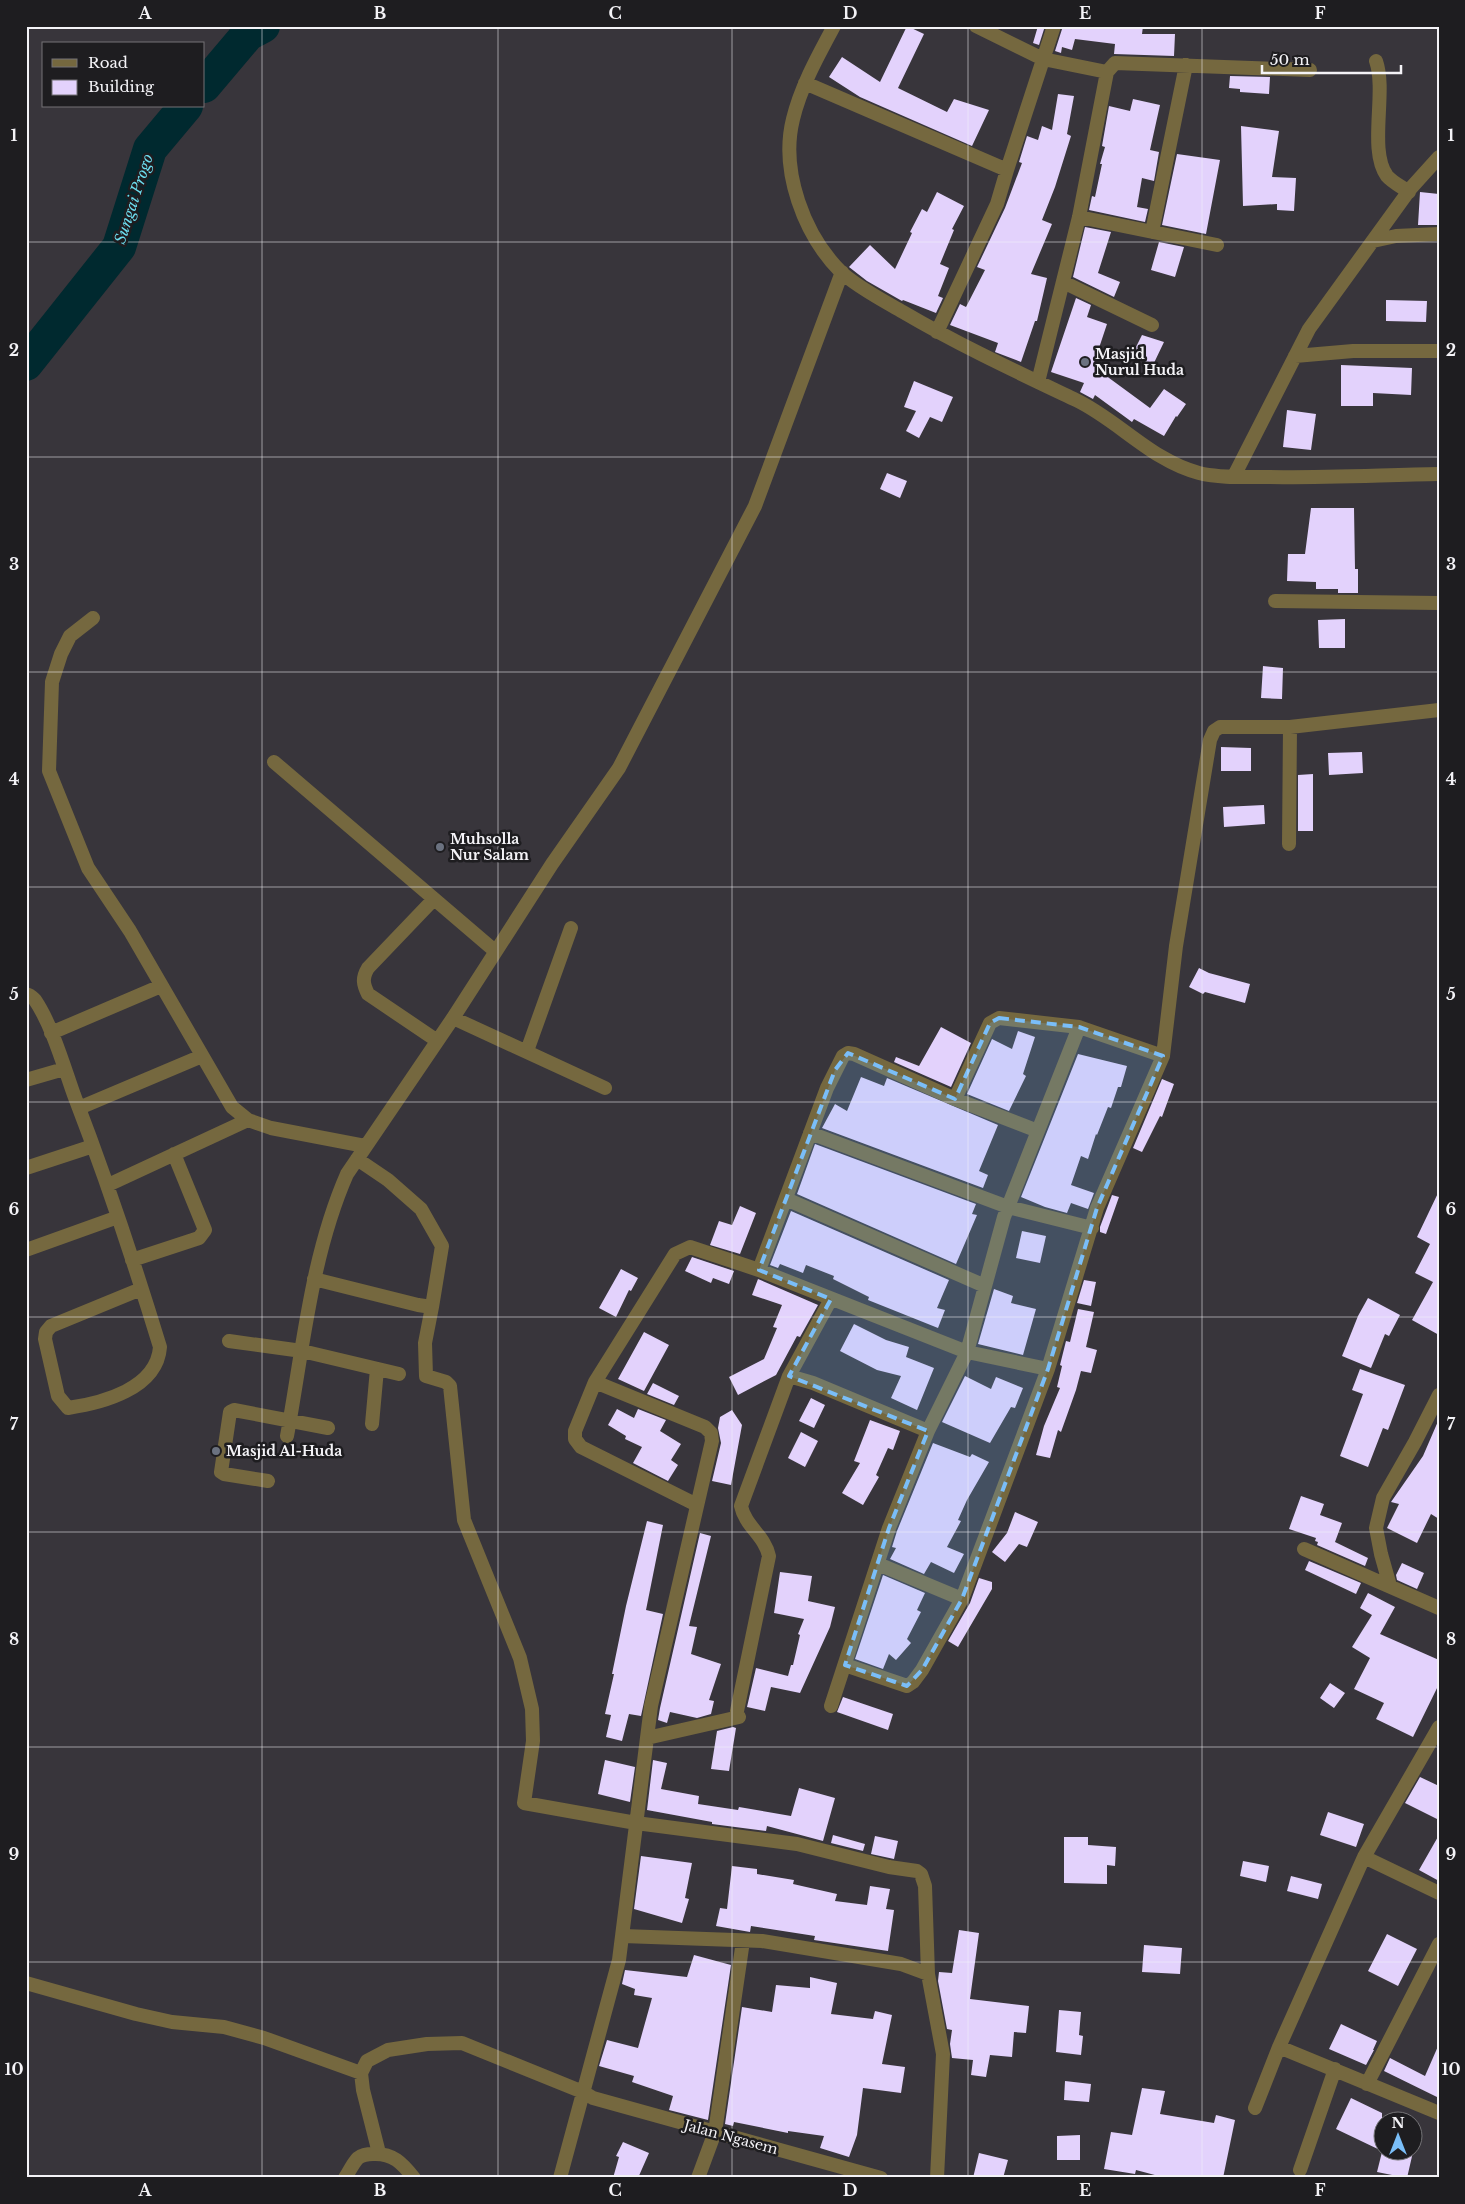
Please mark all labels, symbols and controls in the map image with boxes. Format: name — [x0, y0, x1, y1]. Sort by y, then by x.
text: A — [138, 3, 153, 23]
text: B — [374, 3, 387, 23]
text: C — [608, 3, 622, 23]
text: D — [843, 3, 857, 23]
text: E — [1079, 3, 1091, 23]
text: F — [1314, 3, 1326, 23]
legend — [42, 42, 205, 108]
scale bar — [1262, 42, 1401, 74]
text: 50 m — [1270, 50, 1310, 69]
text: Road — [88, 53, 128, 72]
text: Building — [88, 77, 155, 96]
text: 1 — [11, 125, 18, 145]
text: 1 — [1448, 125, 1455, 145]
water label: Sungai Progo — [110, 151, 157, 246]
text: 2 — [9, 340, 19, 360]
text: 2 — [1446, 340, 1456, 360]
place label: Masjid Nurul Huda — [1095, 345, 1184, 379]
marker: Masjid Nurul Huda — [1079, 356, 1091, 368]
text: 3 — [9, 554, 19, 574]
text: 3 — [1446, 554, 1456, 574]
text: 4 — [9, 769, 19, 789]
text: 4 — [1446, 769, 1456, 789]
place label: Muhsolla Nur Salam — [450, 830, 530, 864]
marker: Muhsolla Nur Salam — [434, 841, 446, 853]
text: 5 — [9, 984, 19, 1004]
text: 5 — [1446, 984, 1456, 1004]
text: 6 — [9, 1199, 20, 1219]
text: 6 — [1446, 1199, 1457, 1219]
text: 7 — [10, 1414, 19, 1434]
text: 7 — [1447, 1414, 1456, 1434]
place label: Masjid Al-Huda — [226, 1442, 342, 1460]
marker: Masjid Al-Huda — [210, 1445, 222, 1457]
text: 8 — [9, 1629, 19, 1649]
text: 8 — [1446, 1629, 1456, 1649]
text: 9 — [9, 1844, 20, 1864]
text: 9 — [1446, 1844, 1457, 1864]
text: 10 — [4, 2059, 24, 2079]
text: 10 — [1441, 2059, 1461, 2079]
north arrow — [1372, 2112, 1422, 2162]
text: N — [1391, 2114, 1405, 2132]
street label: Jalan Ngasem — [680, 2115, 780, 2158]
text: A — [138, 2180, 153, 2200]
text: B — [374, 2180, 387, 2200]
text: C — [608, 2180, 622, 2200]
text: D — [843, 2180, 857, 2200]
text: E — [1079, 2180, 1091, 2200]
text: F — [1314, 2180, 1326, 2200]

